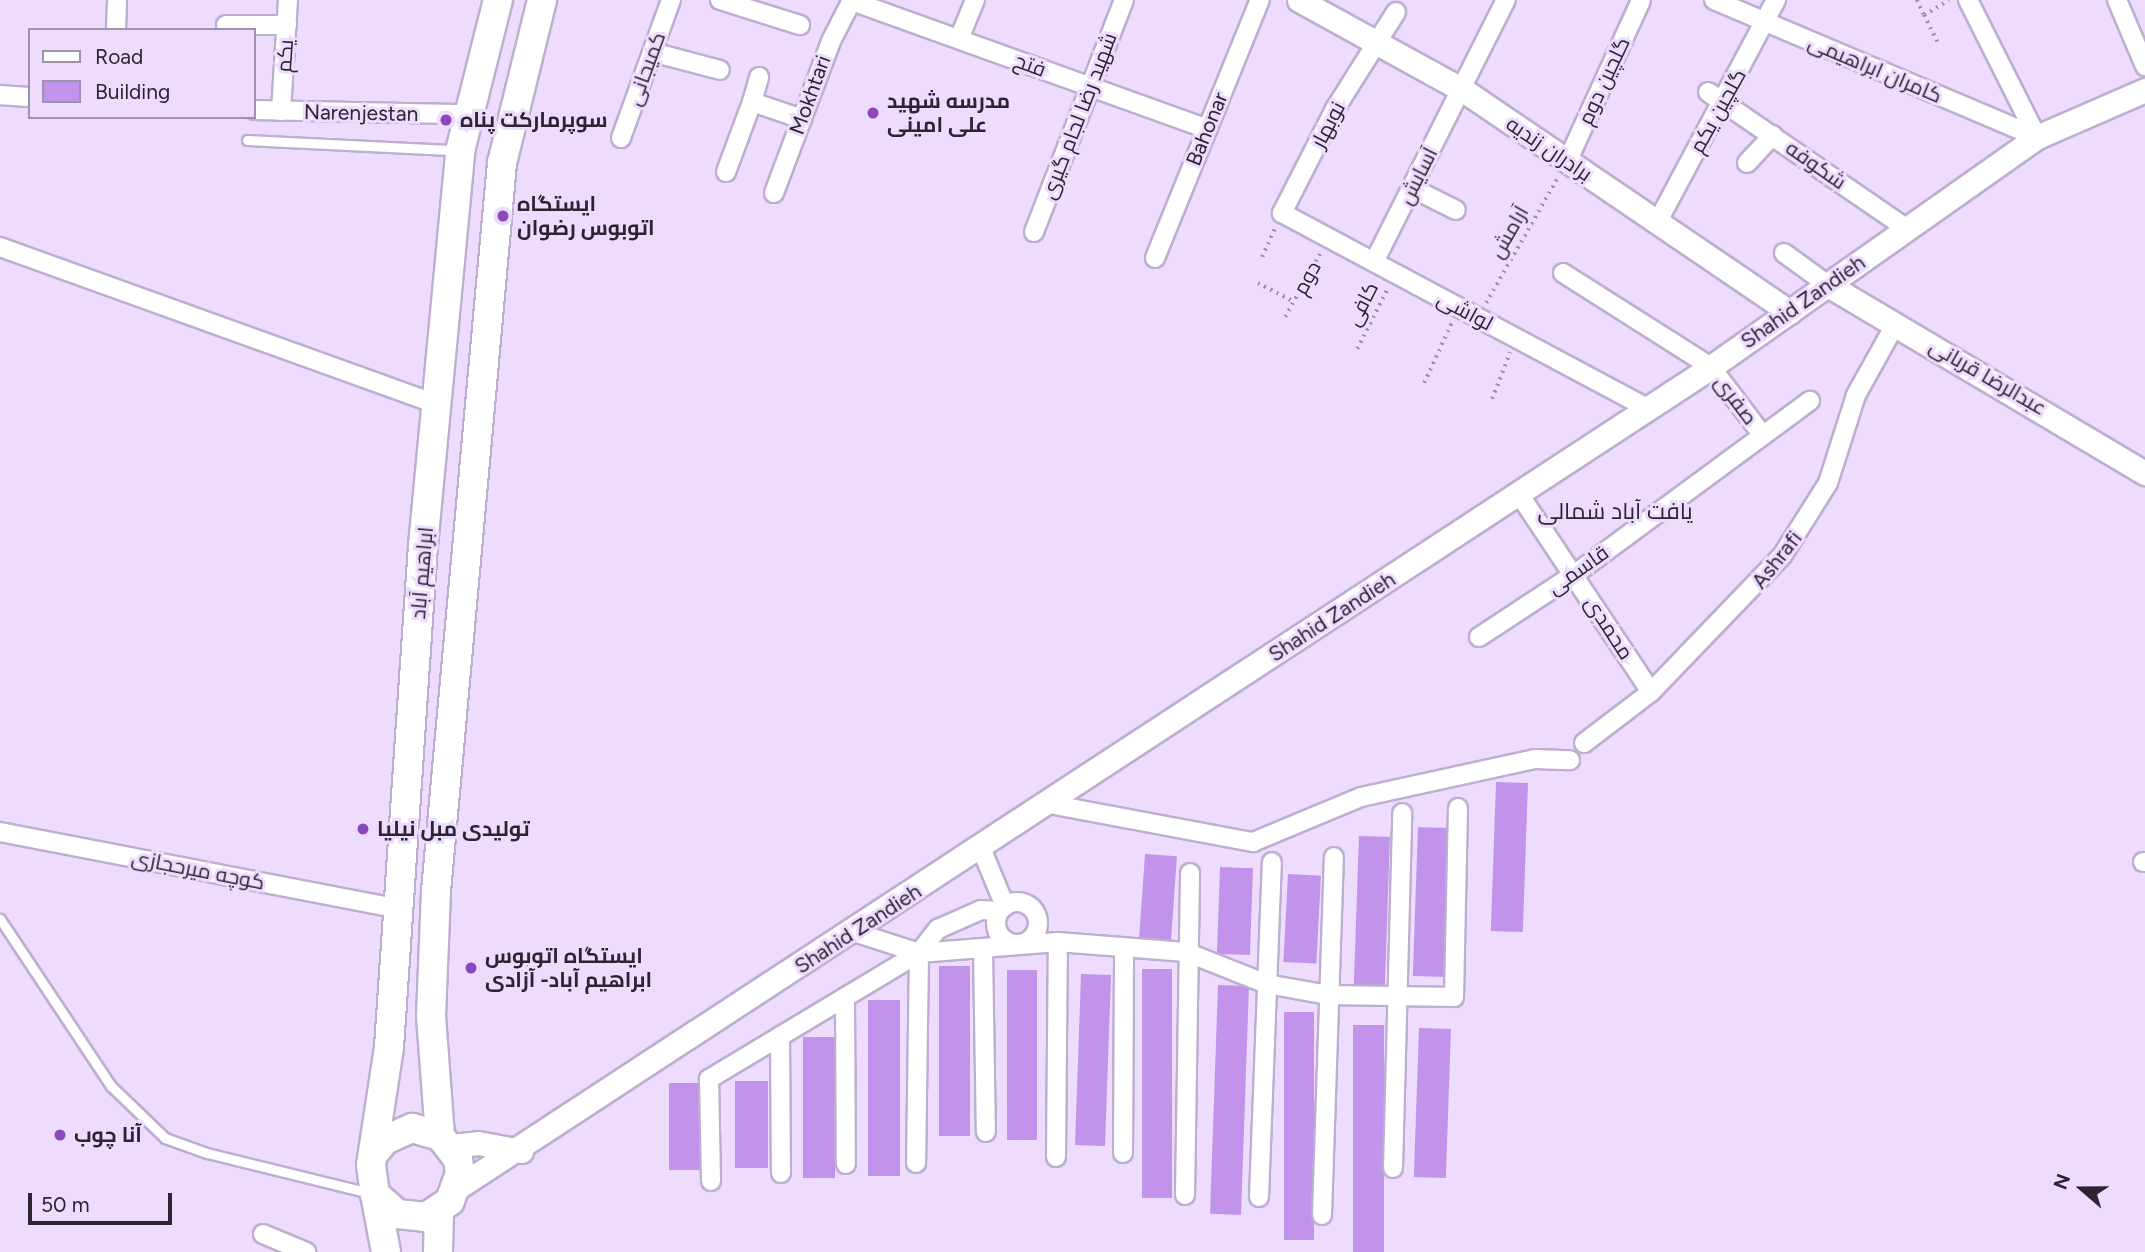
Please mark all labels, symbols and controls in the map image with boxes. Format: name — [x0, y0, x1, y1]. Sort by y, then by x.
legend — [28, 28, 256, 119]
street label: کمیجانی — [621, 29, 671, 109]
street label: شهید رضا لجام گیری — [1036, 29, 1122, 203]
street label: کامران ابراهیمی — [1804, 30, 1946, 108]
street label: گلچین دوم — [1573, 33, 1635, 129]
street label: یکم — [271, 39, 299, 73]
text: Road — [95, 44, 143, 69]
street label: فتح — [1011, 48, 1049, 82]
street label: Mokhtari — [784, 52, 836, 138]
street label: گلچین یکم — [1685, 64, 1751, 158]
text: Building — [95, 79, 170, 104]
place label: مدرسه شهید علی امینی — [887, 88, 1010, 138]
street label: Bahonar — [1181, 89, 1233, 169]
street label: نوبهار — [1305, 97, 1351, 153]
street label: Narenjestan — [304, 99, 418, 127]
marker: مدرسه شهید علی امینی — [865, 105, 881, 121]
place label: سوپرمارکت پناه — [460, 107, 608, 133]
street label: برادران زندیه — [1501, 111, 1597, 187]
marker: سوپرمارکت پناه — [438, 112, 454, 128]
street label: شکوفه — [1781, 135, 1851, 195]
street label: آسایش — [1393, 143, 1443, 209]
place label: ایستگاه اتوبوس رضوان — [517, 191, 655, 241]
street label: آرامش — [1484, 201, 1534, 263]
marker: ایستگاه اتوبوس رضوان — [495, 208, 511, 224]
street label: Shahid Zandieh — [1736, 250, 1870, 354]
street label: دوم — [1288, 257, 1326, 299]
street label: کافی — [1340, 278, 1384, 330]
street label: لواشی — [1433, 286, 1497, 336]
street label: عبدالرضا قربانی — [1925, 333, 2051, 421]
street label: صفری — [1709, 370, 1763, 430]
district label: یافت آباد شمالی — [1537, 497, 1693, 525]
street label: ابراهیم آباد — [405, 526, 439, 620]
street label: Ashrafi — [1747, 526, 1807, 594]
street label: قاسمی — [1542, 540, 1614, 600]
street label: Shahid Zandieh — [1264, 567, 1400, 667]
street label: محمدی — [1579, 592, 1639, 664]
place label: تولیدی مبل نیلیا — [377, 816, 530, 842]
marker: تولیدی مبل نیلیا — [355, 821, 371, 837]
street label: کوچه میرحجازی — [129, 845, 267, 895]
street label: Shahid Zandieh — [790, 879, 926, 979]
place label: ایستگاه اتوبوس ابراهیم آباد- آزادی — [485, 943, 652, 993]
marker: ایستگاه اتوبوس ابراهیم آباد- آزادی — [463, 960, 479, 976]
place label: آنا چوب — [74, 1122, 142, 1148]
marker: آنا چوب — [52, 1127, 68, 1143]
north arrow — [2047, 1154, 2117, 1224]
text: N — [2048, 1171, 2075, 1192]
scale bar — [32, 1178, 175, 1222]
text: 50 m — [41, 1192, 90, 1217]

